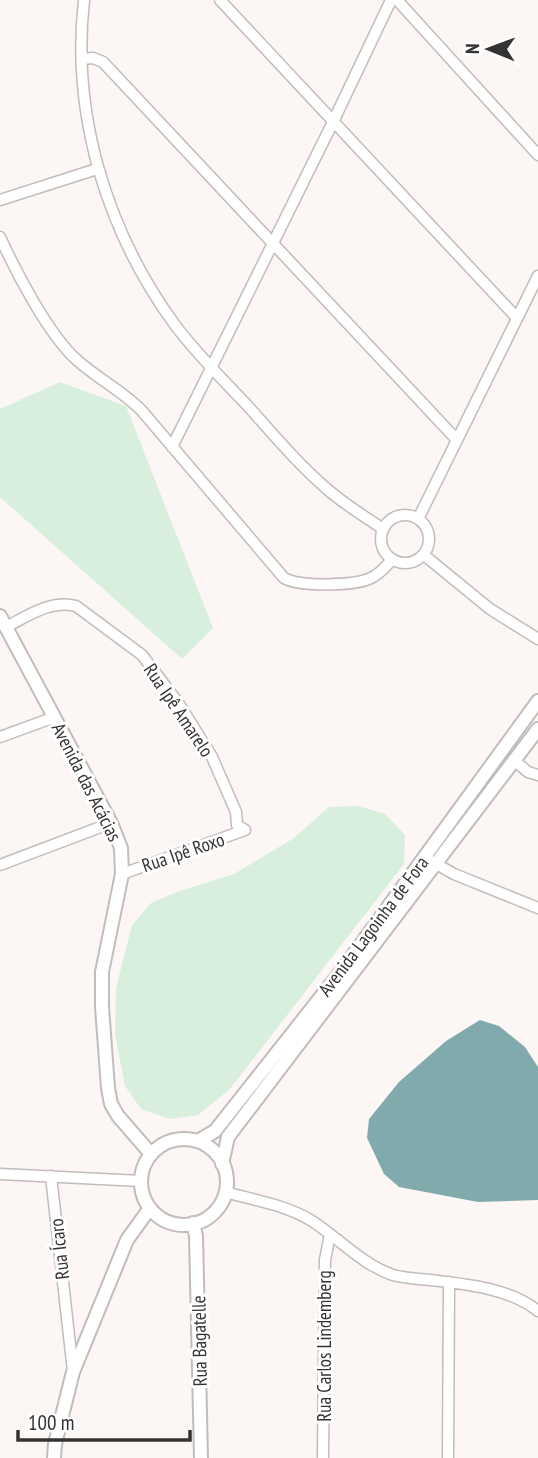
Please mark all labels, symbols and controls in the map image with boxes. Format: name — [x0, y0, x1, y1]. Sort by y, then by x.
north arrow — [454, 14, 524, 84]
text: N — [460, 43, 484, 54]
street label: Rua Ipê Amarelo — [139, 659, 219, 761]
street label: Avenida das Acácias — [47, 719, 127, 845]
street label: Rua Ipê Roxo — [139, 827, 227, 877]
street label: Avenida Lagoinha de Fora — [313, 851, 433, 1001]
street label: Rua Ícaro — [44, 1217, 74, 1281]
street label: Rua Carlos Lindemberg — [312, 1270, 336, 1422]
street label: Rua Bagatelle — [186, 1295, 212, 1387]
scale bar — [18, 1398, 189, 1442]
text: 100 m — [28, 1409, 74, 1436]

